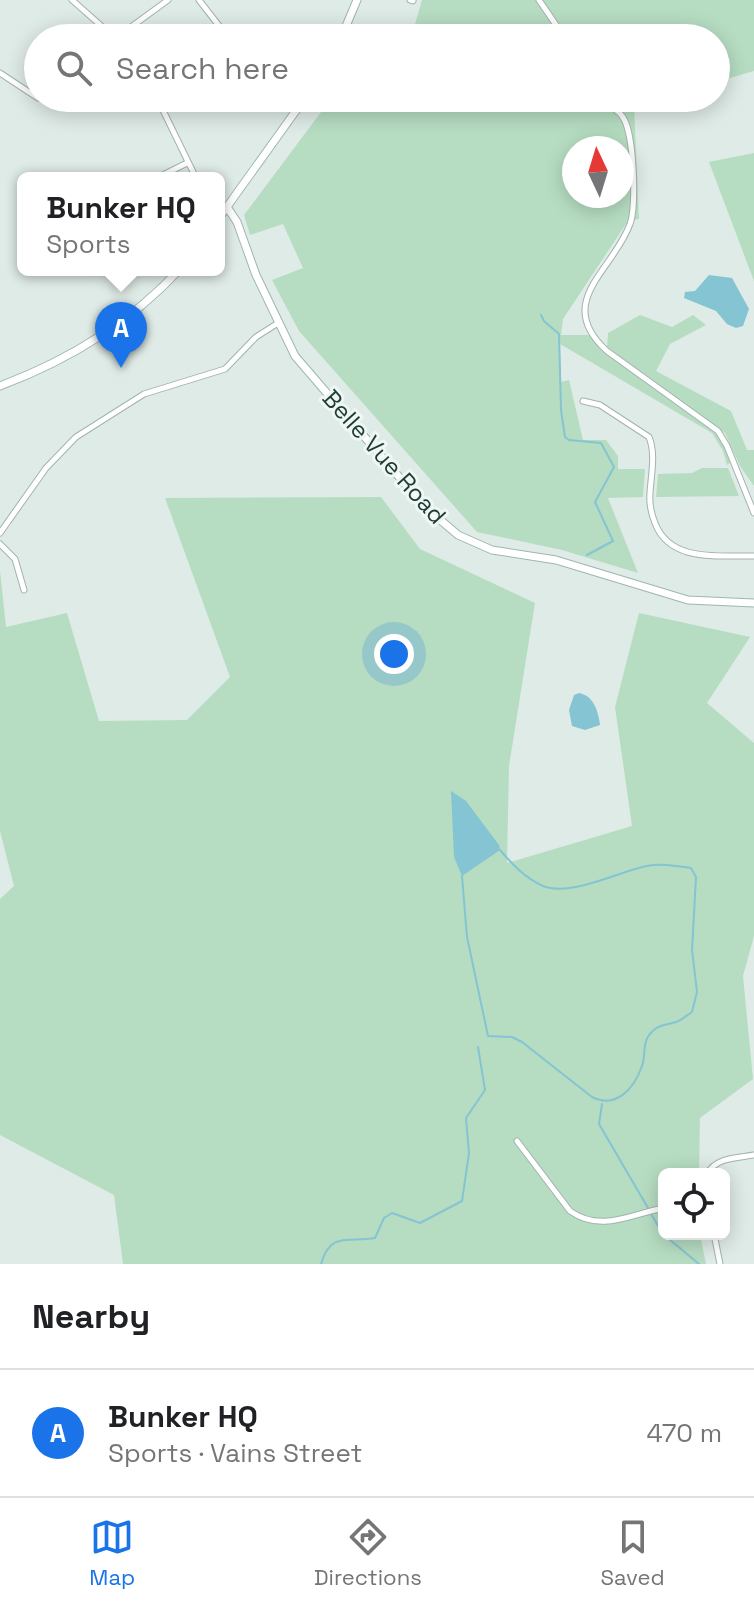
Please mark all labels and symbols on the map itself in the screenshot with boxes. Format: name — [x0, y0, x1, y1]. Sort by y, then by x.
north arrow — [562, 136, 634, 208]
pin: A — [95, 302, 147, 368]
street label: Belle Vue Road — [316, 383, 453, 530]
your location — [374, 634, 414, 674]

